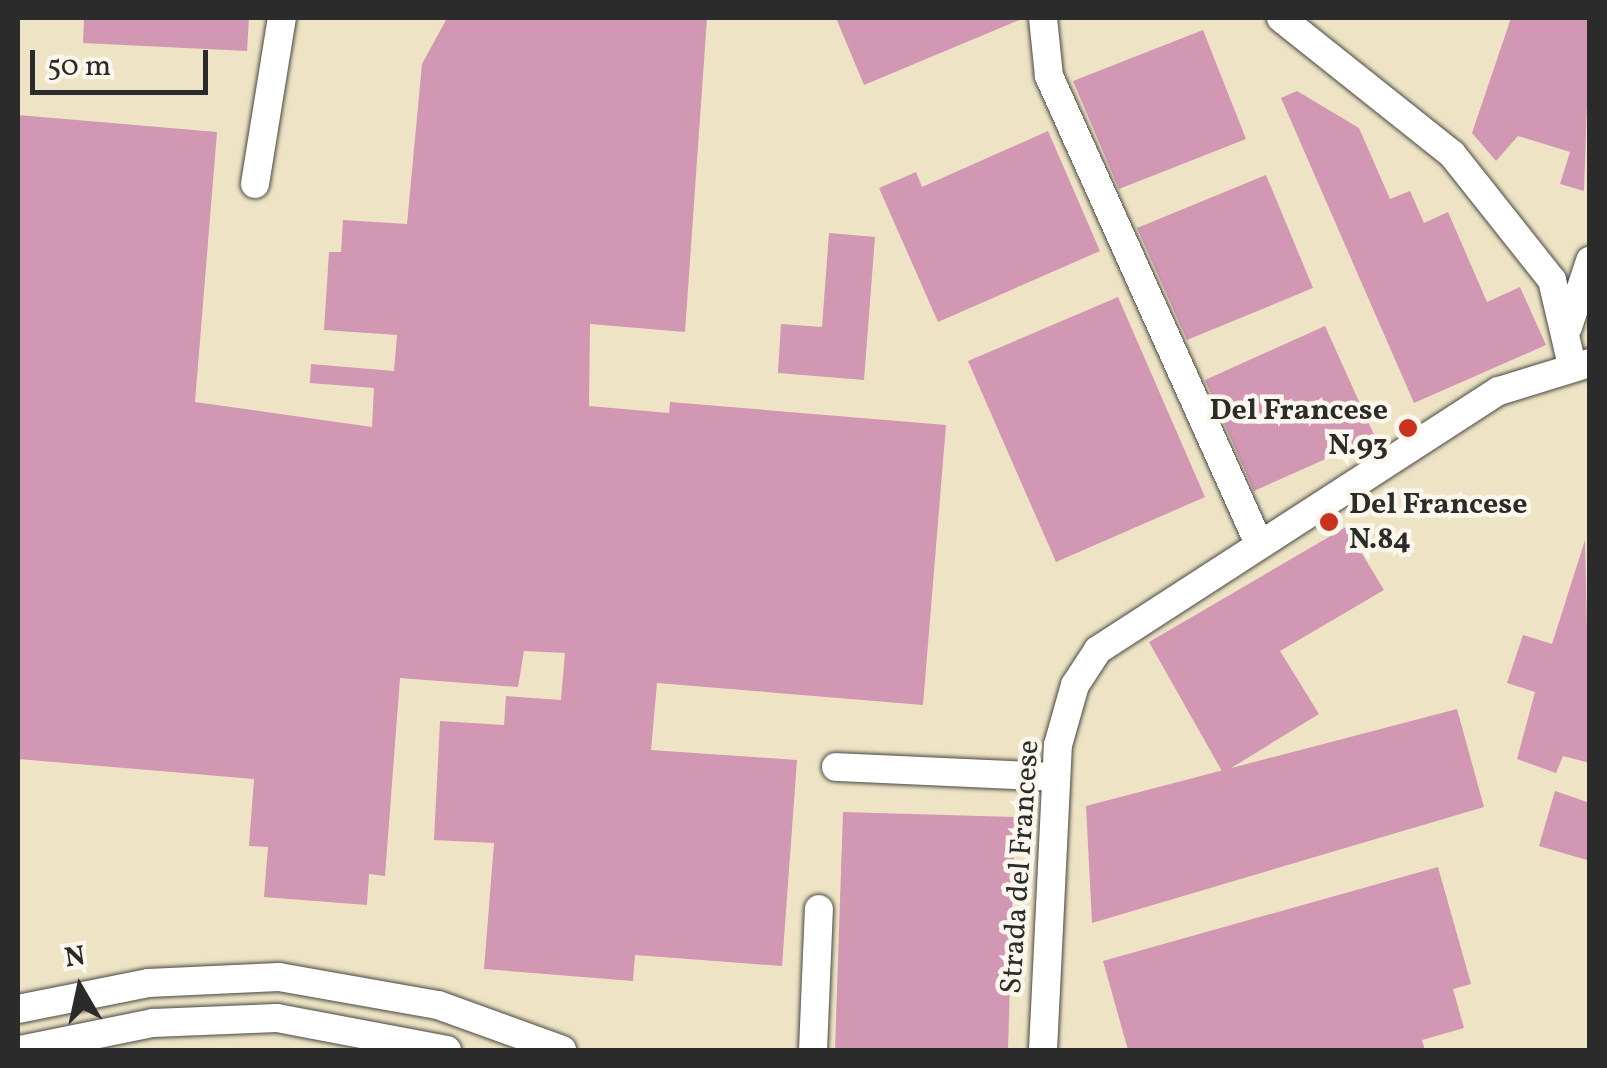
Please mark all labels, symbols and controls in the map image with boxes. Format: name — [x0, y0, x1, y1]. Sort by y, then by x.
scale bar — [35, 30, 212, 92]
text: 50 m — [47, 46, 111, 88]
place label: Del Francese N.93 — [1210, 393, 1388, 464]
marker: Del Francese N.93 — [1397, 417, 1419, 439]
place label: Del Francese N.84 — [1349, 487, 1527, 558]
marker: Del Francese N.84 — [1318, 511, 1340, 533]
street label: Strada del Francese — [994, 739, 1048, 995]
text: N — [62, 937, 88, 979]
north arrow — [30, 938, 130, 1038]

